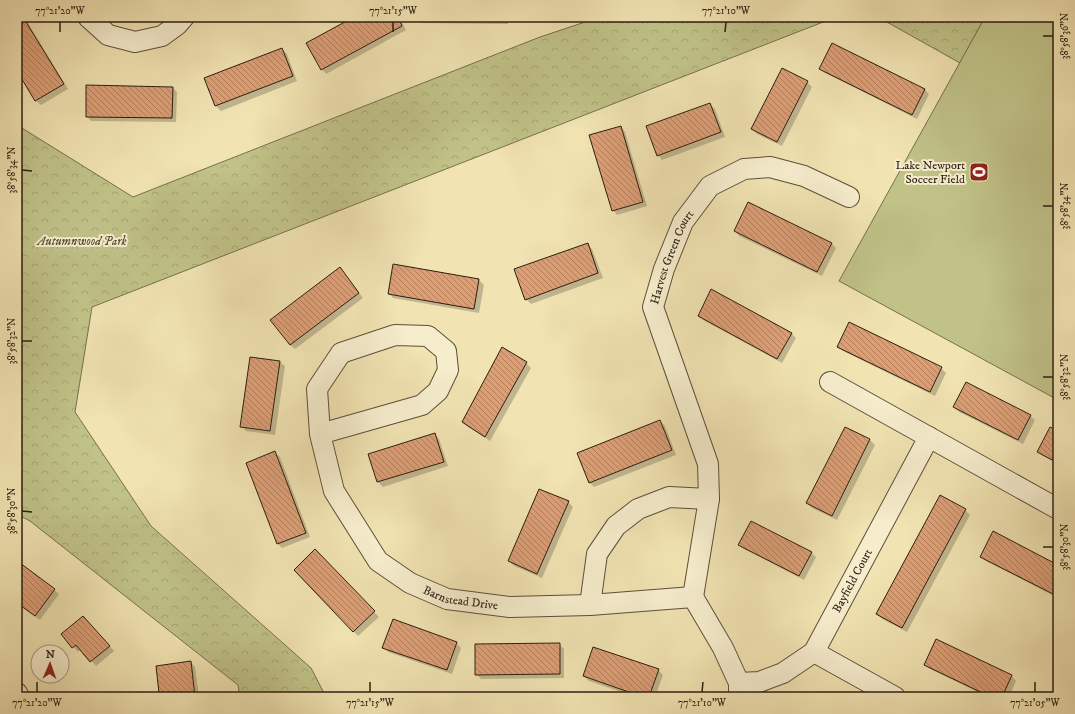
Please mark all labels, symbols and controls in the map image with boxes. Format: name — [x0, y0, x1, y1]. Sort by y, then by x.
text: 77°21'20"W — [35, 5, 85, 17]
text: 77°21'15"W — [369, 5, 418, 17]
text: 77°21'10"W — [702, 5, 751, 17]
text: 38°58'36"N — [1059, 13, 1071, 59]
text: 38°58'34"N — [6, 146, 18, 194]
place label: Lake Newport Soccer Field — [896, 158, 965, 187]
sports icon: Lake Newport Soccer Field — [968, 161, 990, 183]
text: 38°58'34"N — [1059, 182, 1071, 230]
street label: Harvest Green Court — [647, 207, 697, 306]
park label: Autumnwood Park — [36, 234, 126, 249]
text: 38°58'32"N — [6, 318, 18, 364]
text: 38°58'32"N — [1059, 354, 1071, 400]
text: 38°58'30"N — [6, 488, 18, 534]
text: 38°58'30"N — [1059, 524, 1071, 570]
street label: Bayfield Court — [829, 546, 876, 615]
street label: Barnstead Drive — [421, 583, 499, 613]
north arrow — [30, 644, 70, 684]
text: N — [46, 648, 55, 662]
text: 77°21'20"W — [12, 697, 62, 709]
text: 77°21'15"W — [346, 697, 395, 709]
text: 77°21'10"W — [678, 697, 727, 709]
text: 77°21'05"W — [1010, 697, 1061, 709]

